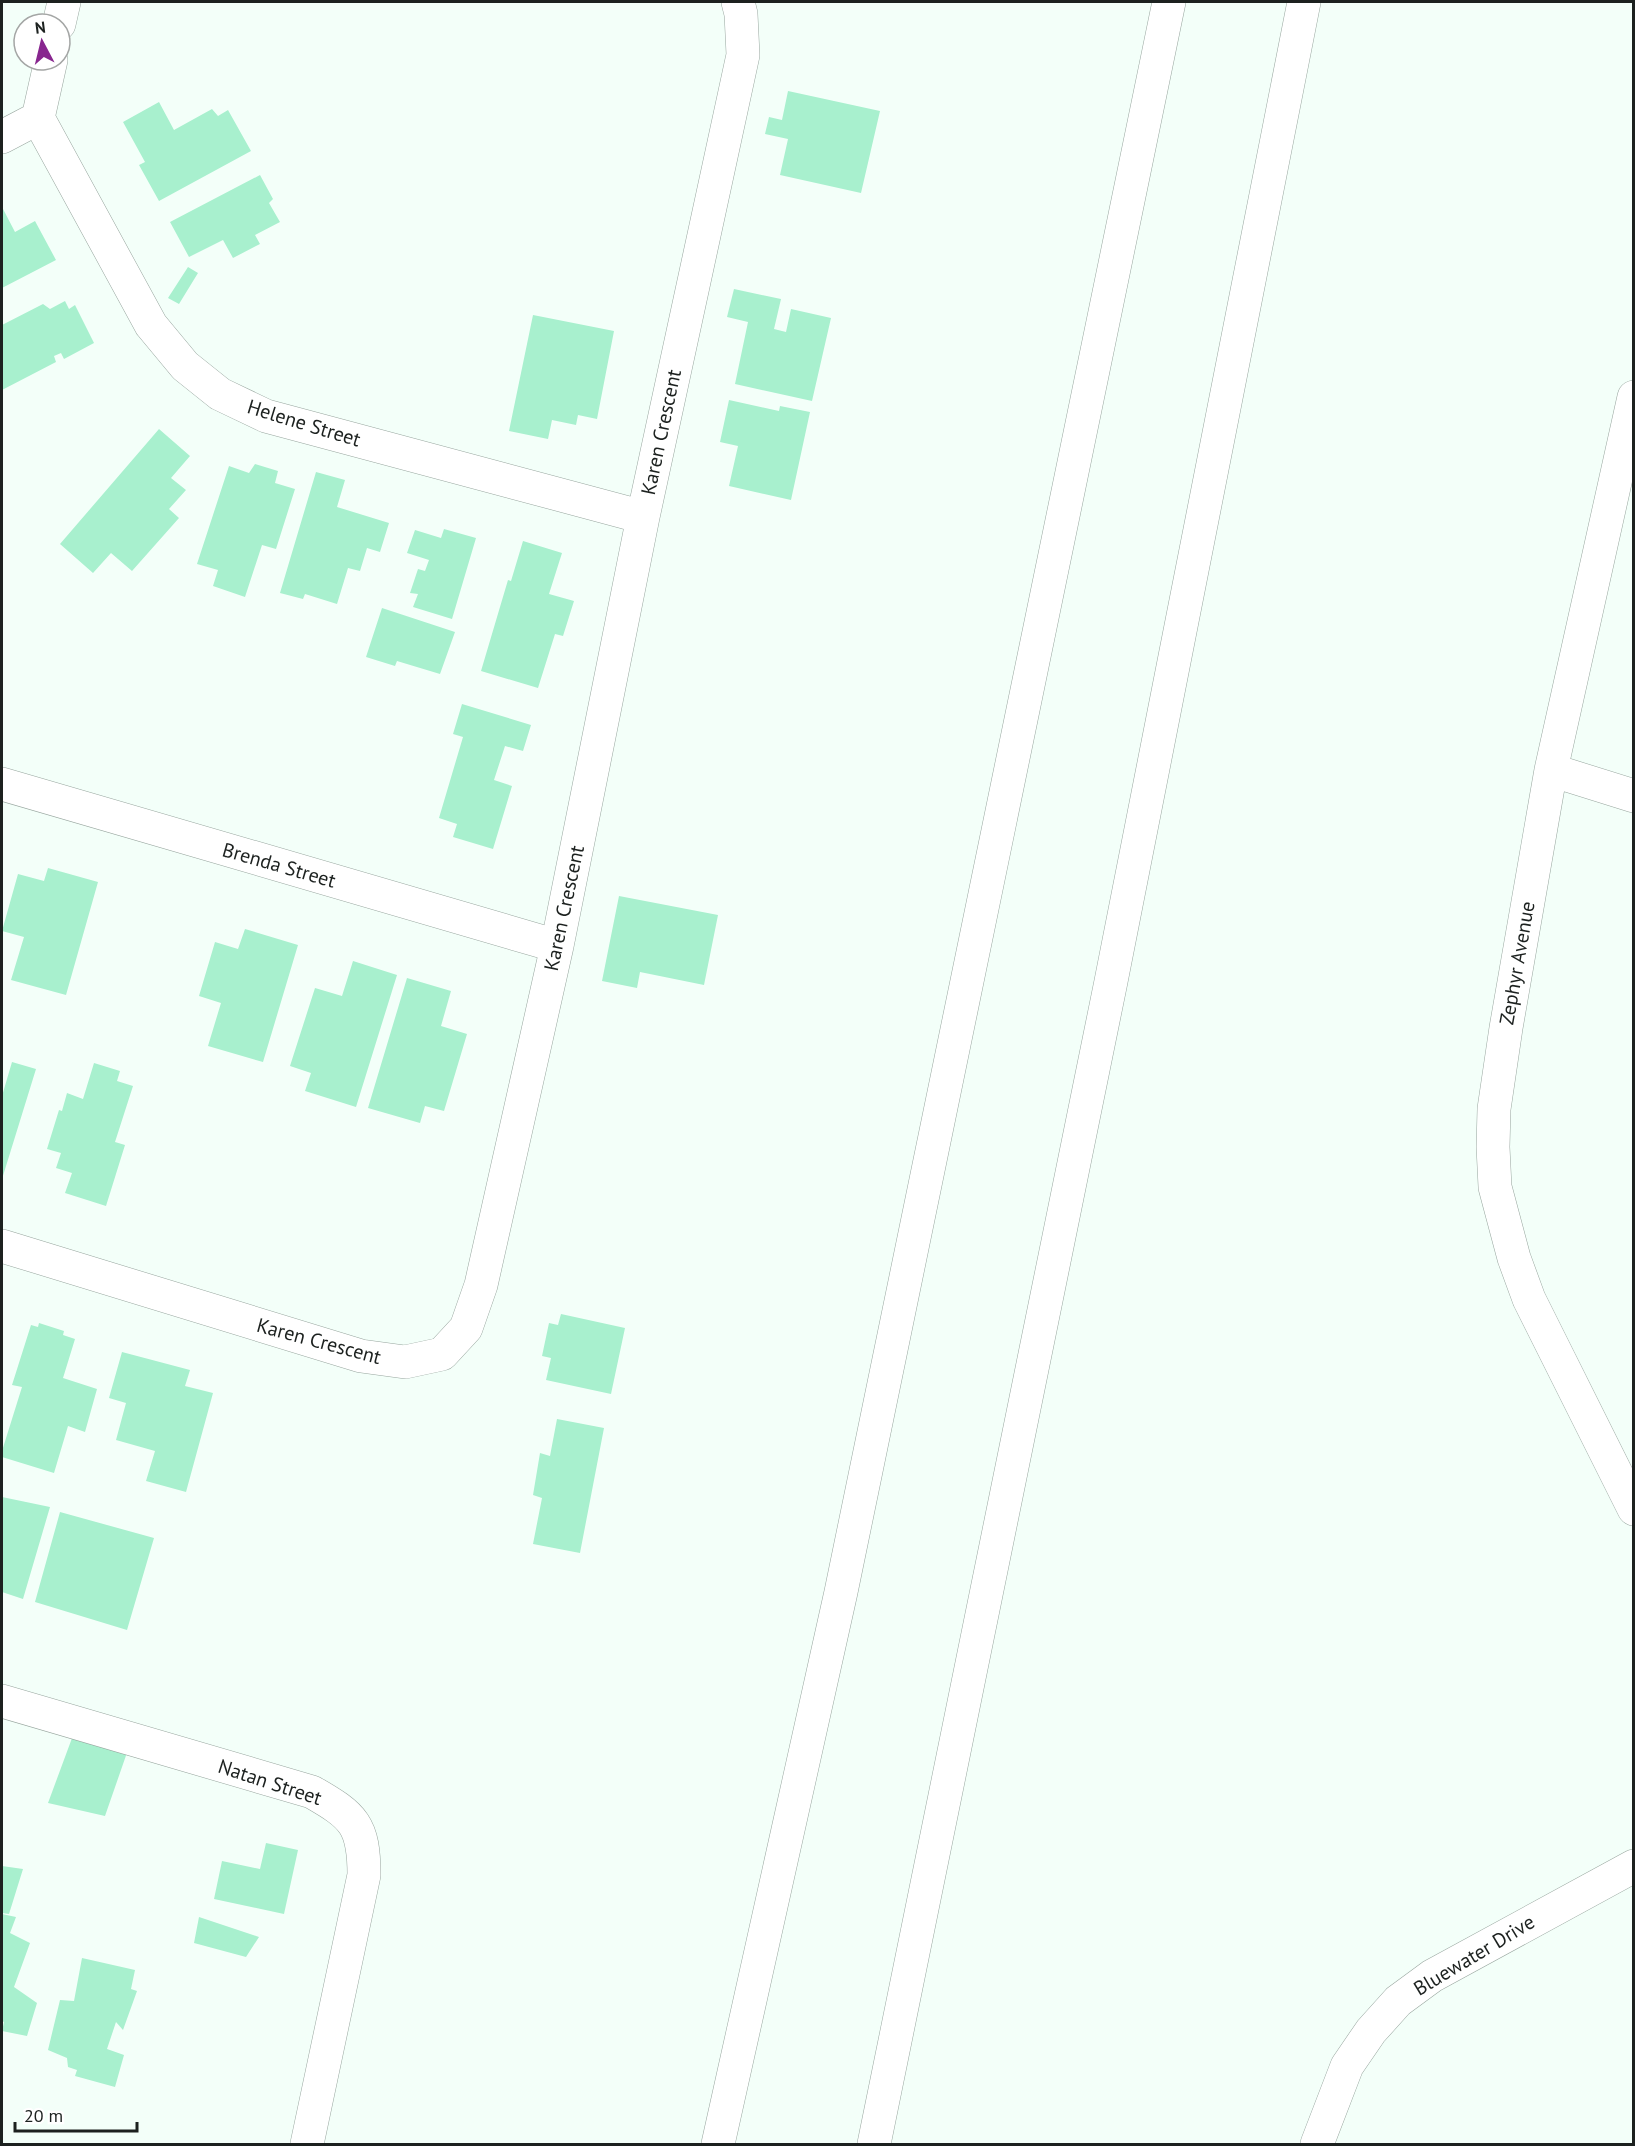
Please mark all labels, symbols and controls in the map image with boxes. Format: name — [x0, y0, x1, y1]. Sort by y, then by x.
north arrow — [12, 12, 72, 72]
text: N — [34, 17, 47, 38]
street label: Karen Crescent — [635, 367, 687, 497]
street label: Helene Street — [244, 393, 364, 453]
street label: Brenda Street — [219, 836, 339, 894]
street label: Karen Crescent — [538, 843, 590, 973]
street label: Zephyr Avenue — [1493, 899, 1541, 1027]
street label: Karen Crescent — [254, 1312, 384, 1370]
street label: Natan Street — [215, 1753, 325, 1811]
street label: Bluewater Drive — [1409, 1909, 1539, 2001]
scale bar — [15, 2095, 136, 2133]
text: 20 m — [24, 2104, 63, 2127]

